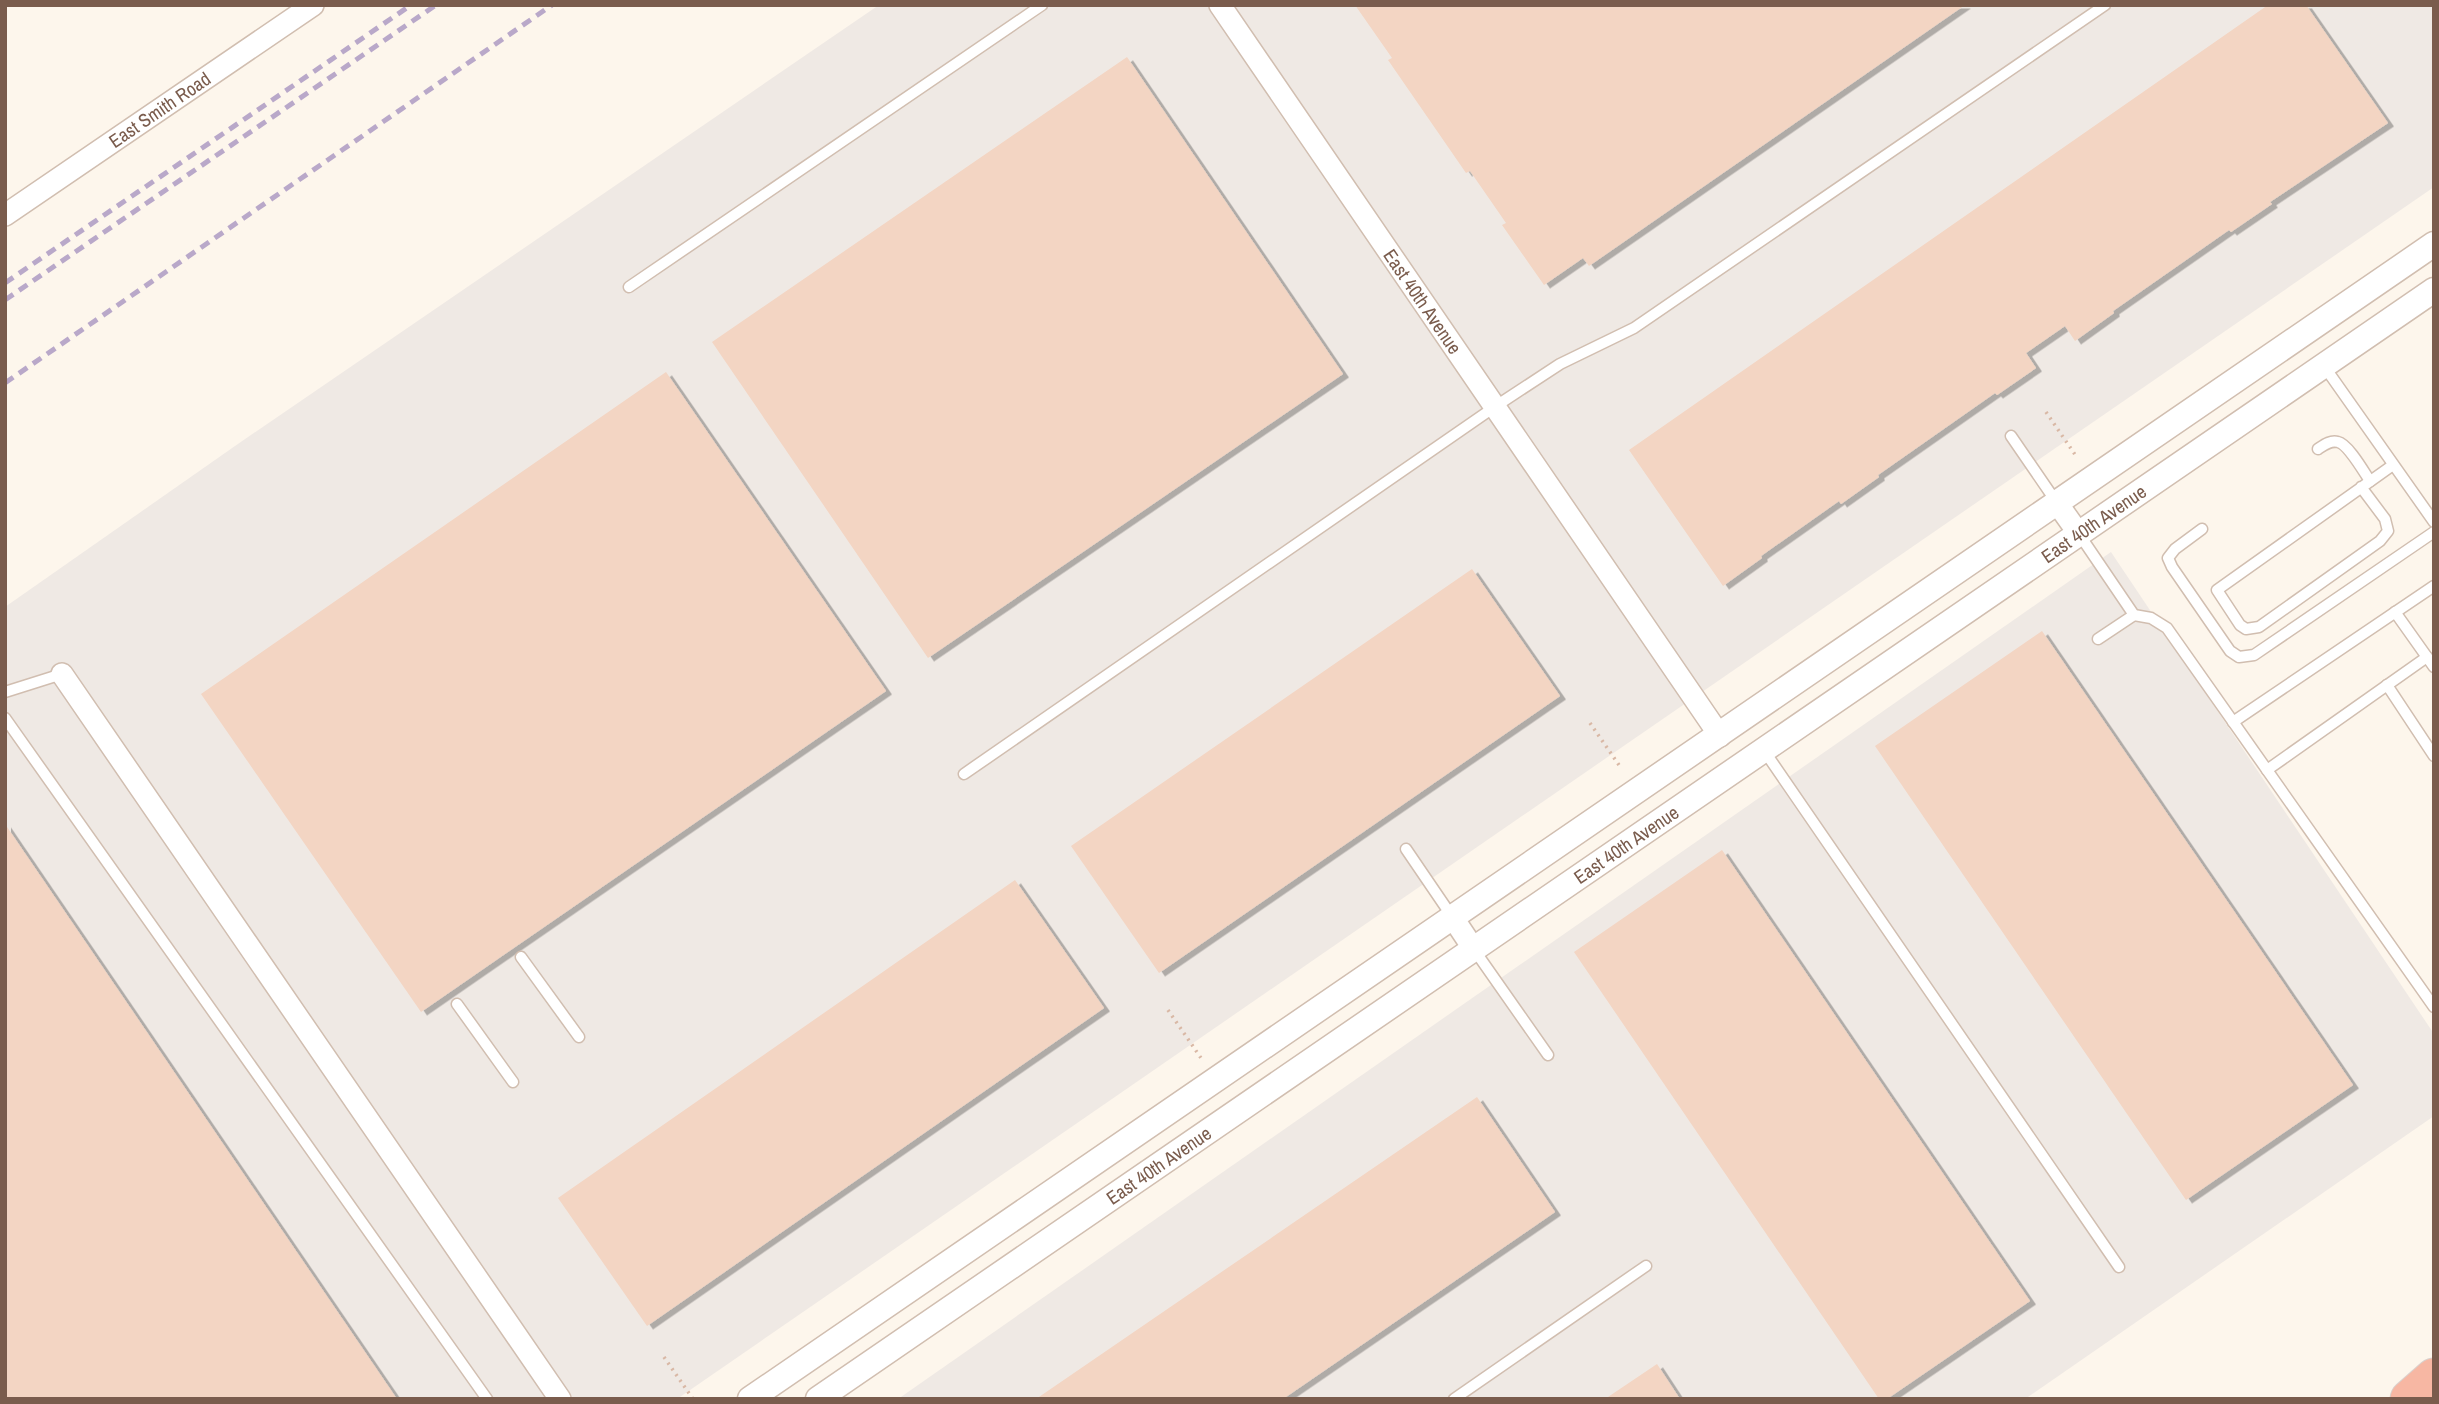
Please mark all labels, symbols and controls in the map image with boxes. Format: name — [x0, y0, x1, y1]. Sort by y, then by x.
street label: East Smith Road — [103, 66, 216, 154]
street label: East 40th Avenue — [1378, 244, 1468, 359]
street label: East 40th Avenue — [2036, 478, 2151, 569]
street label: East 40th Avenue — [1568, 799, 1684, 890]
street label: East 40th Avenue — [1101, 1120, 1216, 1211]

